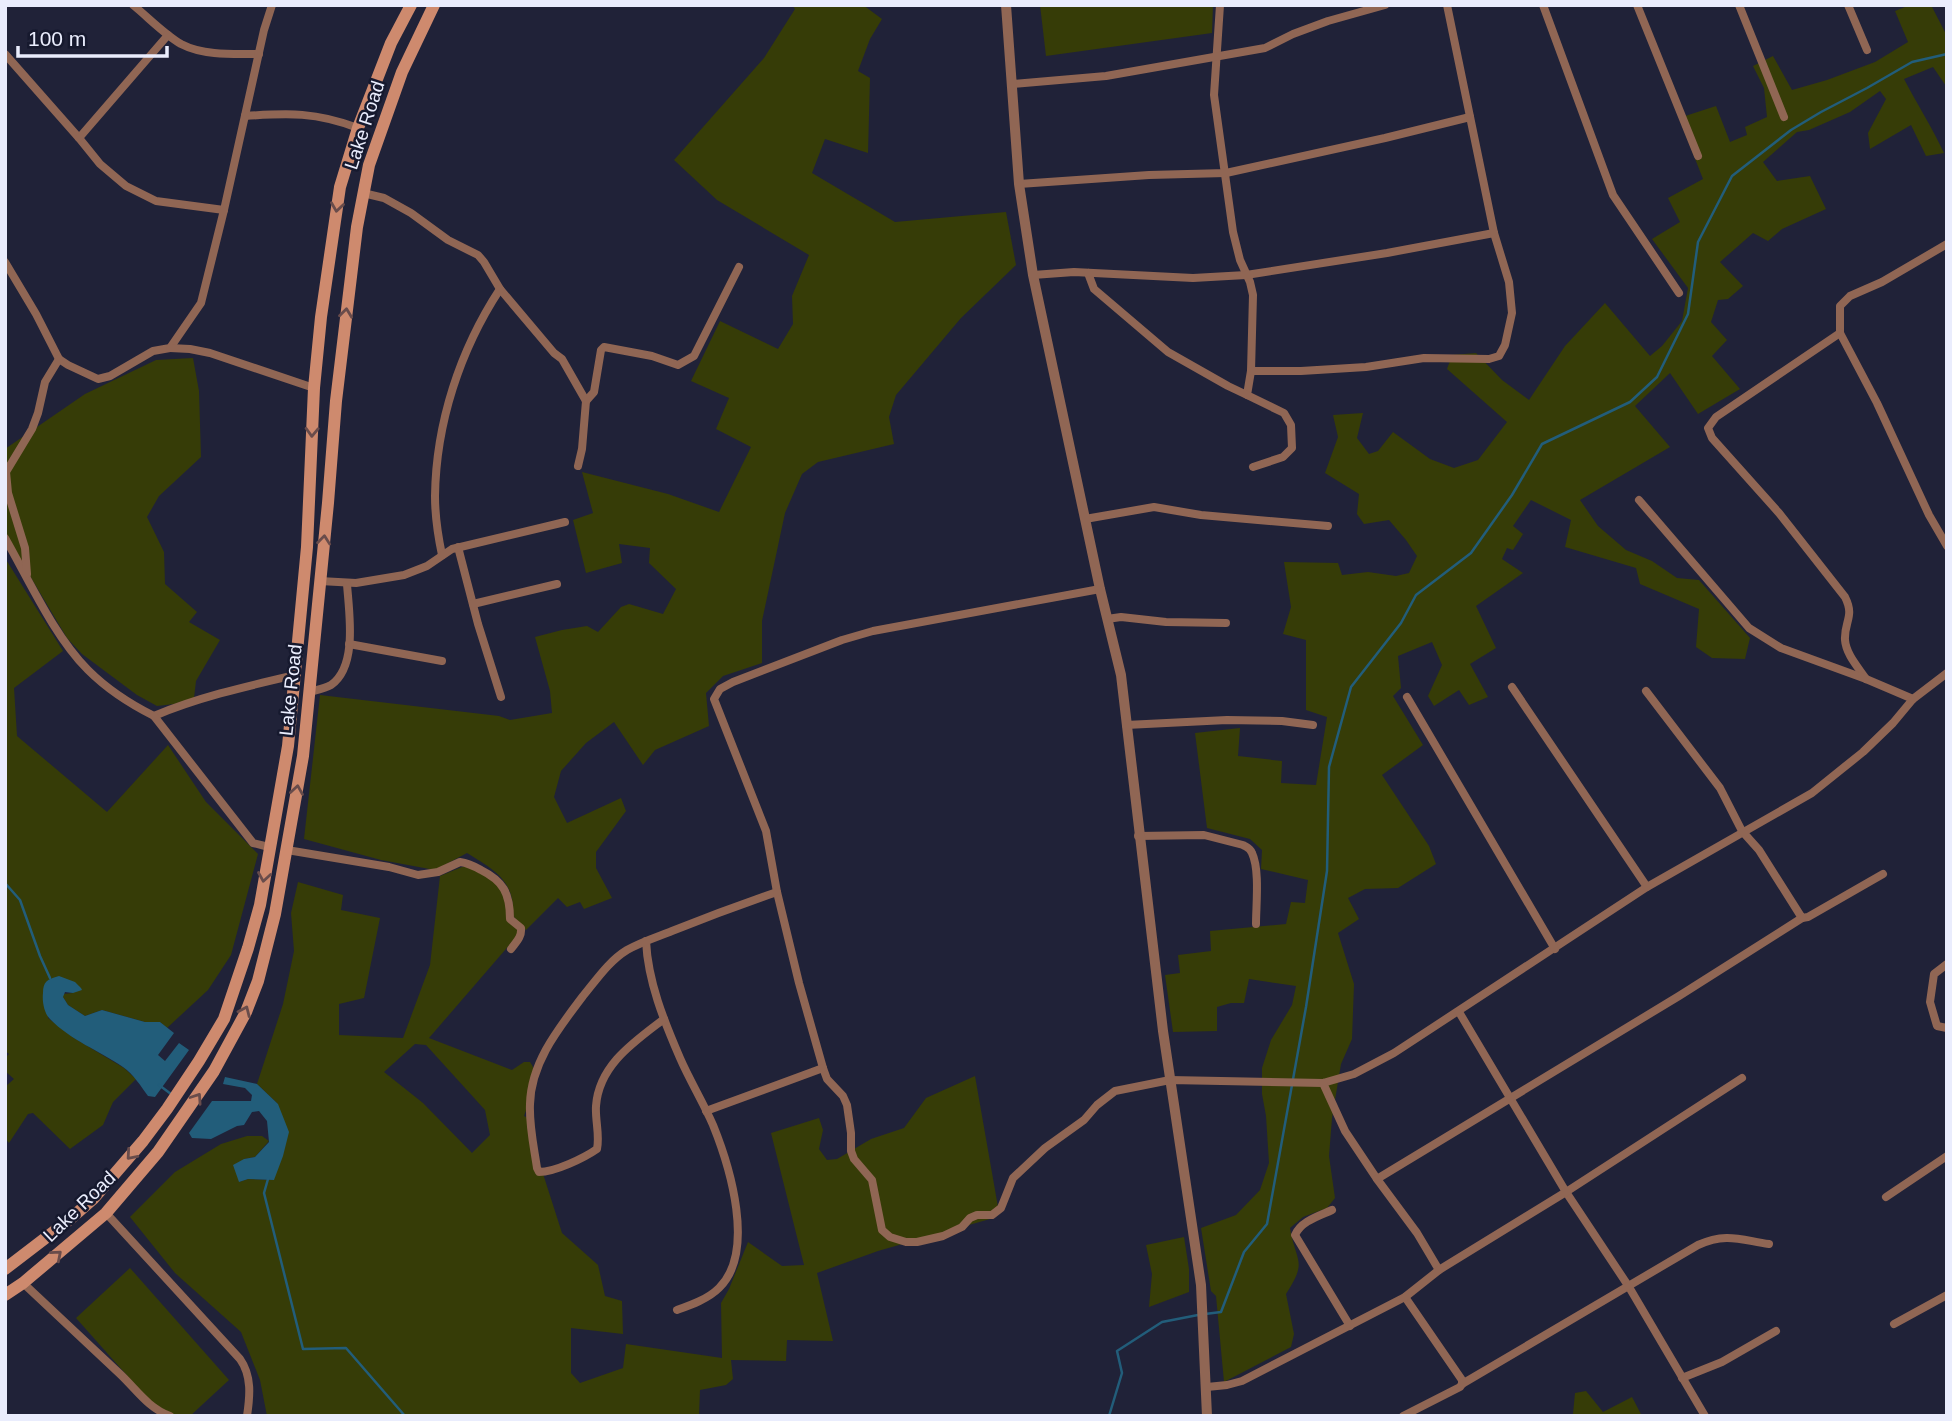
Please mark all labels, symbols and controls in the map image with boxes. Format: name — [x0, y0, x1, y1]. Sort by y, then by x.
scale bar — [18, 14, 166, 58]
text: 100 m — [28, 27, 86, 50]
street label: Lake Road — [340, 78, 389, 172]
one-way arrow — [330, 201, 345, 212]
one-way arrow — [339, 307, 354, 319]
one-way arrow — [305, 427, 320, 438]
one-way arrow — [317, 534, 332, 545]
street label: Lake Road — [275, 643, 306, 737]
one-way arrow — [289, 784, 304, 796]
one-way arrow — [257, 871, 272, 883]
one-way arrow — [237, 1006, 251, 1018]
one-way arrow — [188, 1092, 201, 1105]
one-way arrow — [127, 1146, 139, 1159]
street label: Lake Road — [39, 1167, 120, 1246]
one-way arrow — [48, 1251, 61, 1263]

